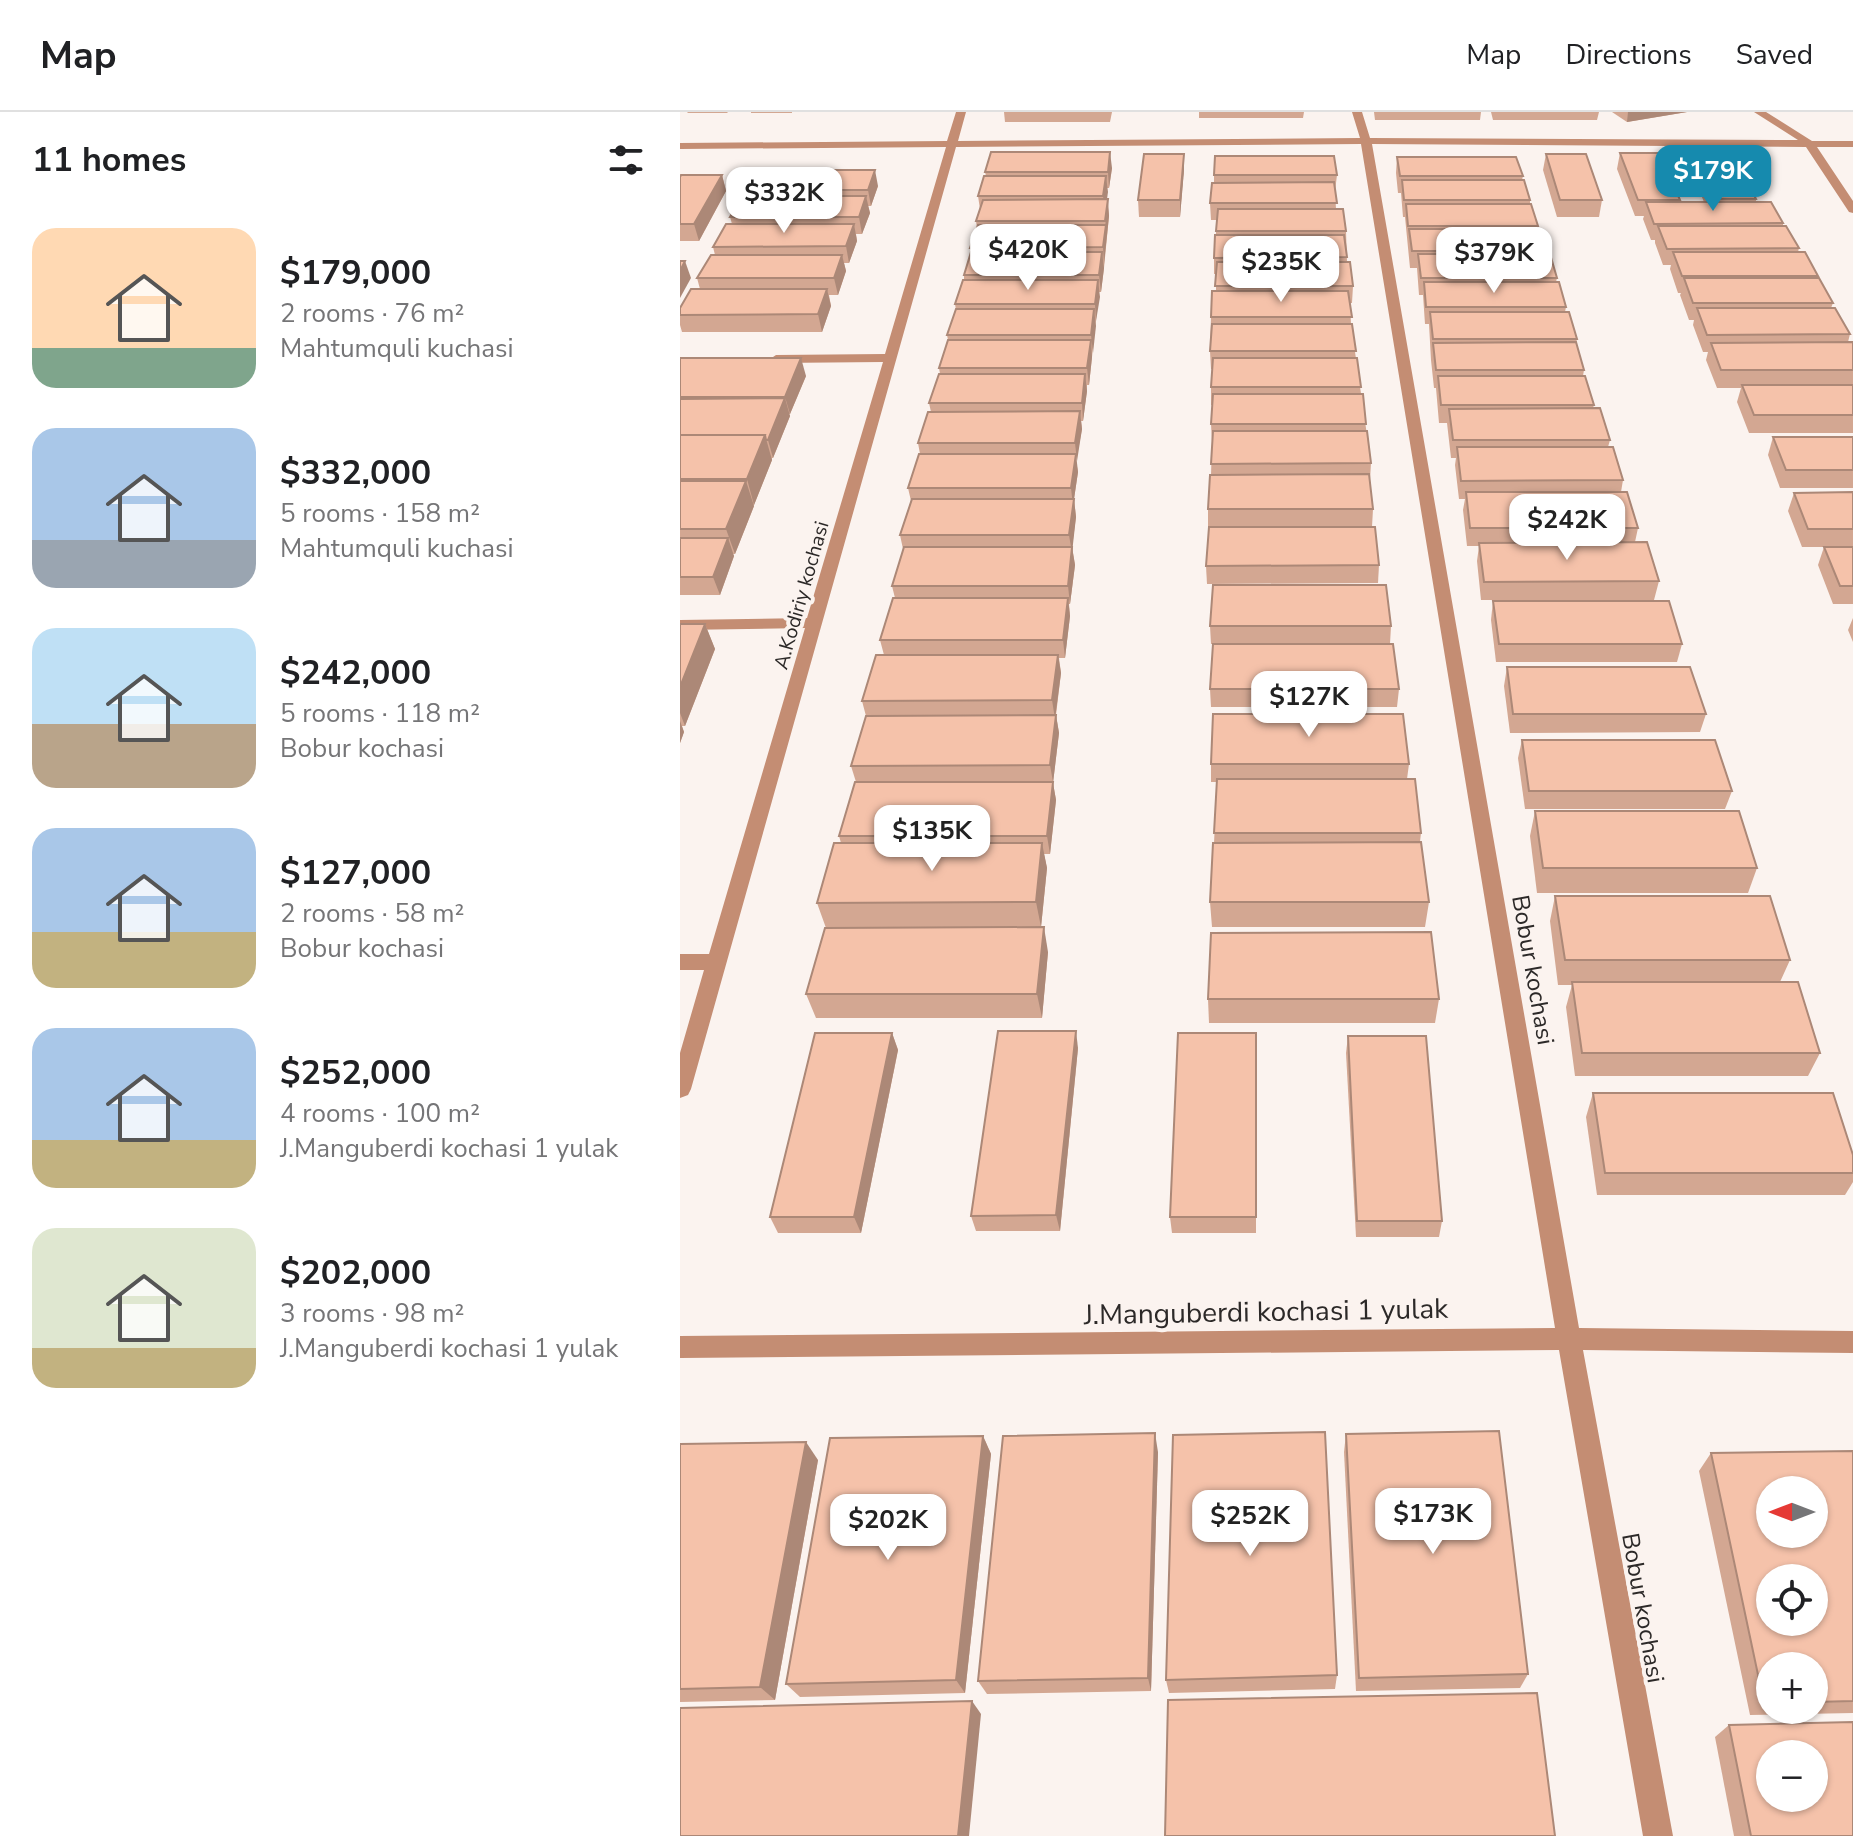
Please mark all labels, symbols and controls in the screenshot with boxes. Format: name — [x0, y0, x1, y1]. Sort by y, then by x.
text: Map — [40, 30, 117, 81]
text: Map — [1466, 36, 1521, 74]
text: Directions — [1565, 36, 1692, 74]
text: Saved — [1736, 36, 1813, 74]
text: 11 homes — [32, 137, 186, 183]
icon: filters — [604, 138, 648, 182]
pin: $179K — [1657, 145, 1769, 213]
text: $179K — [1673, 153, 1753, 188]
pin: $332K — [728, 167, 840, 235]
text: $332K — [744, 175, 824, 210]
pin: $420K — [972, 224, 1084, 292]
pin: $379K — [1438, 227, 1550, 295]
text: $420K — [988, 232, 1068, 267]
text: $379K — [1454, 235, 1534, 270]
pin: $235K — [1225, 236, 1337, 304]
text: $235K — [1241, 244, 1321, 279]
text: $179,000 — [280, 250, 431, 296]
icon: home — [96, 260, 192, 356]
text: 2 rooms · 76 m² — [280, 296, 464, 331]
text: Mahtumquli kuchasi — [280, 331, 514, 366]
text: $332,000 — [280, 450, 431, 496]
icon: home — [96, 460, 192, 556]
pin: $242K — [1511, 494, 1623, 562]
text: 5 rooms · 158 m² — [280, 496, 480, 531]
text: $242K — [1527, 502, 1607, 537]
street label: A.Kodiriy kochasi — [767, 518, 836, 672]
text: Mahtumquli kuchasi — [280, 531, 514, 566]
text: $242,000 — [280, 650, 431, 696]
icon: home — [96, 660, 192, 756]
pin: $127K — [1253, 671, 1365, 739]
text: $127K — [1269, 679, 1349, 714]
text: 5 rooms · 118 m² — [280, 696, 480, 731]
text: Bobur kochasi — [280, 731, 444, 766]
pin: $135K — [876, 805, 988, 873]
text: $135K — [892, 813, 972, 848]
text: $127,000 — [280, 850, 431, 896]
icon: home — [96, 860, 192, 956]
street label: Bobur kochasi — [1504, 893, 1562, 1047]
text: 2 rooms · 58 m² — [280, 896, 464, 931]
text: Bobur kochasi — [280, 931, 444, 966]
text: $252,000 — [280, 1050, 431, 1096]
icon: home — [96, 1060, 192, 1156]
text: 4 rooms · 100 m² — [280, 1096, 480, 1131]
text: J.Manguberdi kochasi 1 yulak — [280, 1131, 618, 1166]
text: $202,000 — [280, 1250, 431, 1296]
icon: home — [96, 1260, 192, 1356]
street label: J.Manguberdi kochasi 1 yulak — [1083, 1290, 1449, 1334]
text: 3 rooms · 98 m² — [280, 1296, 464, 1331]
text: J.Manguberdi kochasi 1 yulak — [280, 1331, 618, 1366]
north arrow — [1756, 1476, 1828, 1548]
map controls — [1756, 1476, 1828, 1812]
pin: $173K — [1377, 1488, 1489, 1556]
pin: $252K — [1194, 1490, 1306, 1558]
pin: $202K — [832, 1494, 944, 1562]
text: $173K — [1393, 1496, 1473, 1531]
text: $252K — [1210, 1498, 1290, 1533]
text: $202K — [848, 1502, 928, 1537]
street label: Bobur kochasi — [1614, 1531, 1672, 1685]
button: locate — [1756, 1564, 1828, 1636]
button: + — [1756, 1652, 1828, 1724]
button: − — [1756, 1740, 1828, 1812]

